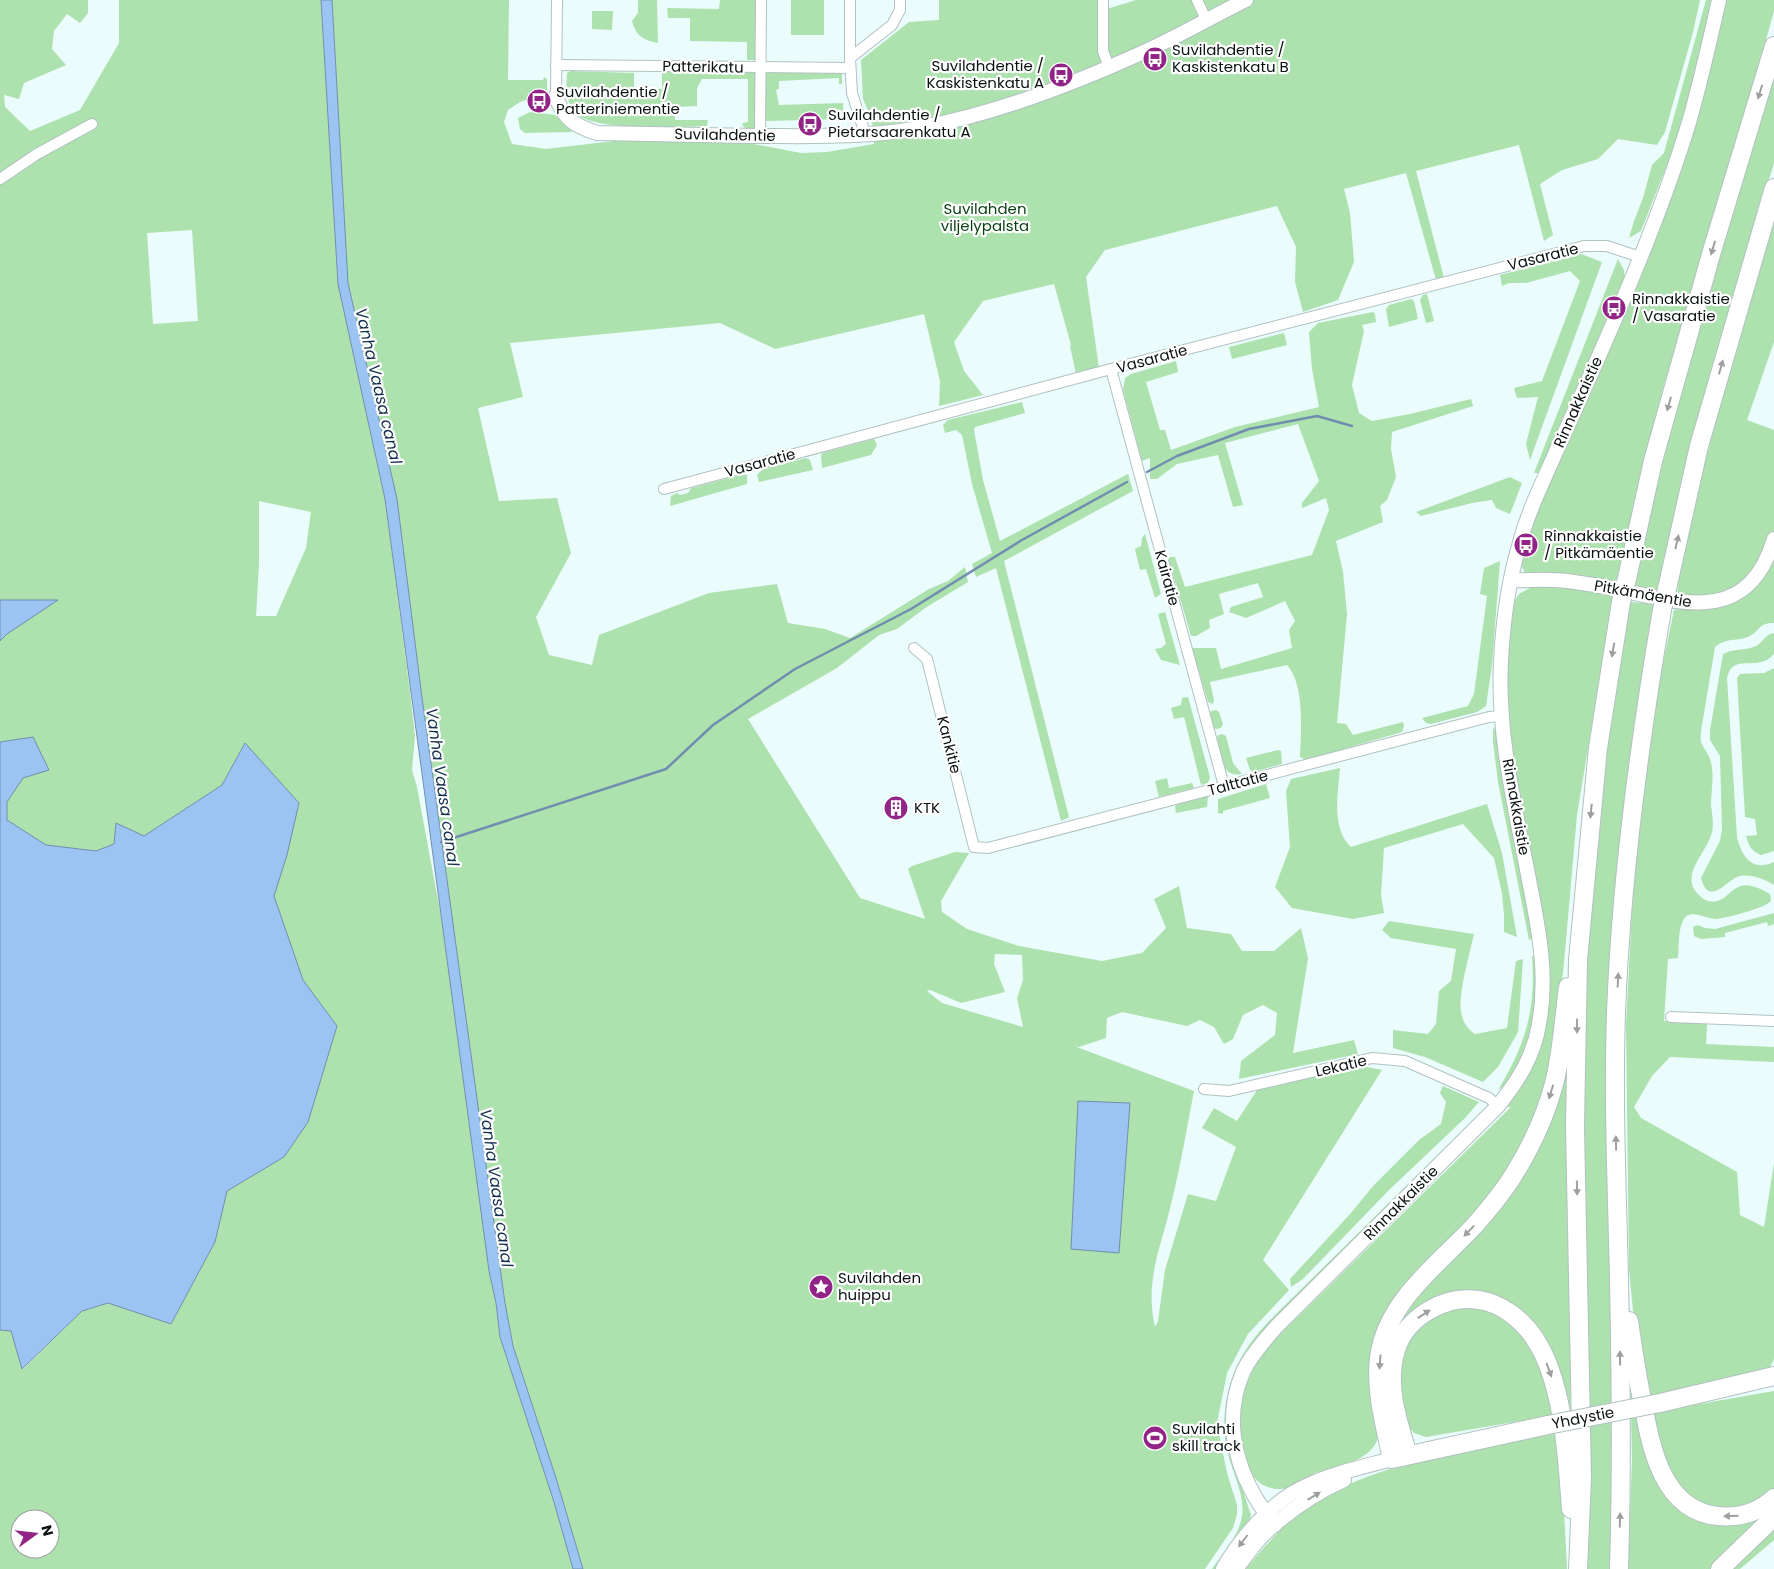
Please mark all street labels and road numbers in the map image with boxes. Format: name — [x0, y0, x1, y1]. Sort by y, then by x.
street label: Patterikatu — [662, 55, 744, 78]
street label: Suvilahdentie — [674, 123, 776, 146]
street label: Vasaratie — [1505, 238, 1581, 275]
street label: Vasaratie — [1114, 339, 1190, 378]
street label: Rinnakkaistie — [1548, 353, 1607, 451]
street label: Vasaratie — [722, 443, 798, 482]
street label: Kairatie — [1150, 548, 1185, 608]
street label: Pitkämäentie — [1593, 575, 1693, 612]
street label: Kankitie — [932, 714, 967, 776]
street label: Rinnakkaistie — [1498, 757, 1535, 857]
street label: Talttatie — [1205, 764, 1270, 801]
street label: Lekatie — [1313, 1049, 1369, 1082]
street label: Rinnakkaistie — [1359, 1161, 1443, 1245]
street label: Yhdystie — [1550, 1401, 1616, 1434]

